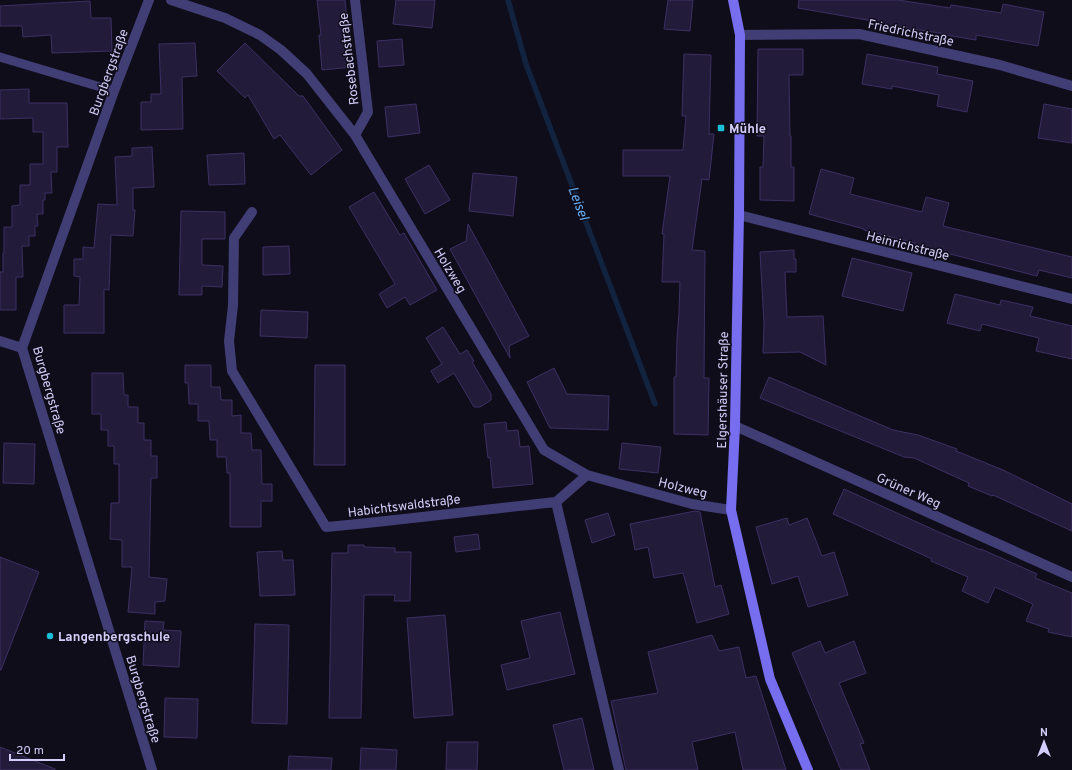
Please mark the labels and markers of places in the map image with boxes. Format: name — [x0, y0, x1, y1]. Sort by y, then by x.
place label: Mühle — [729, 122, 766, 138]
marker: Mühle — [716, 123, 726, 133]
place label: Langenbergschule — [58, 630, 170, 646]
marker: Langenbergschule — [45, 631, 55, 641]

